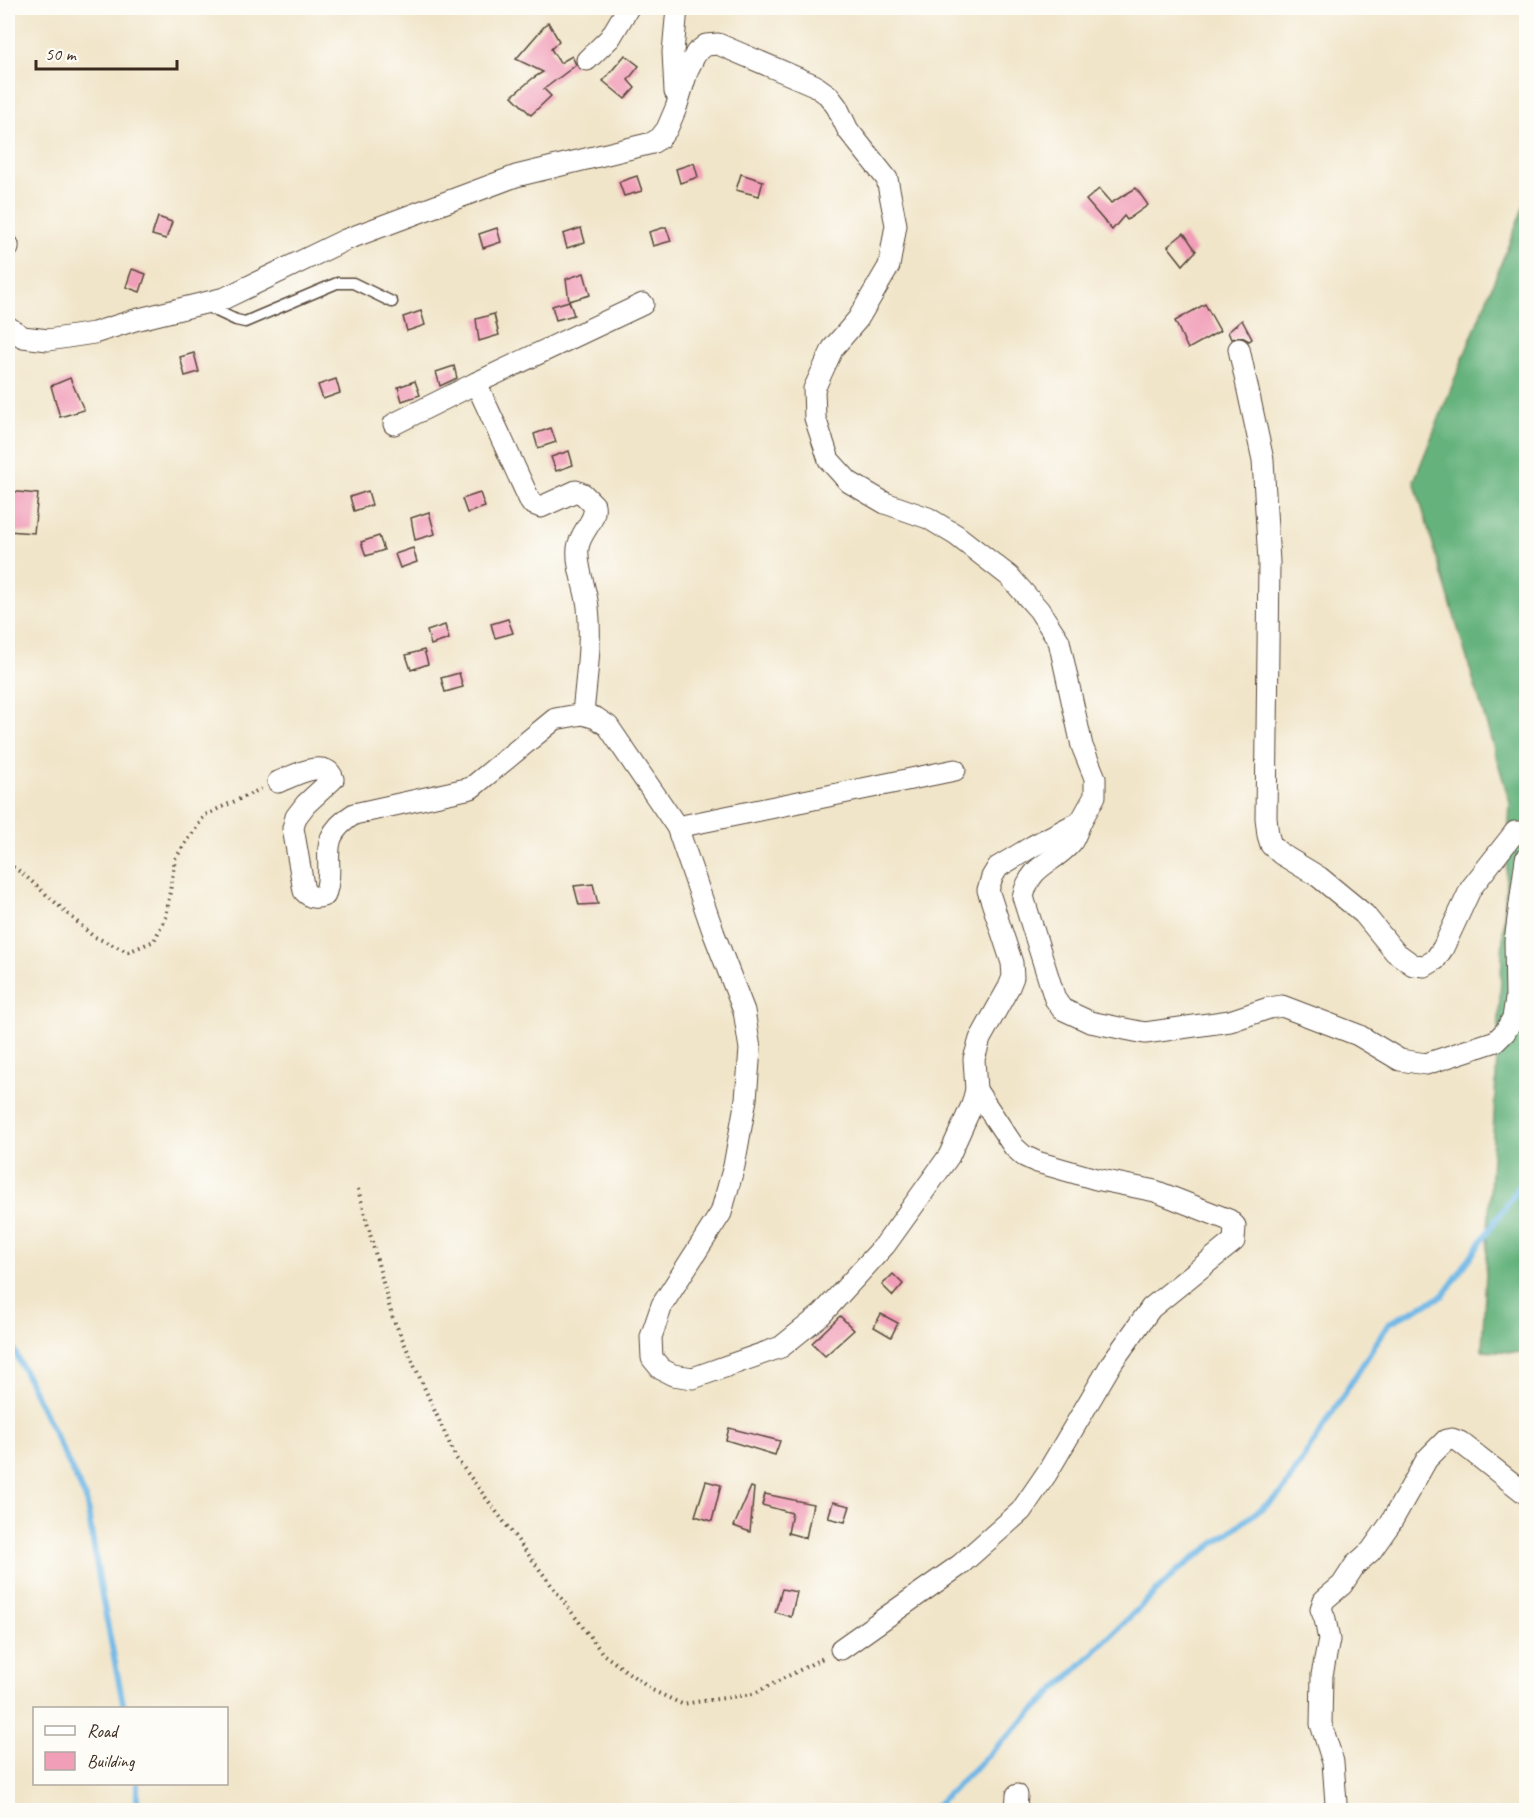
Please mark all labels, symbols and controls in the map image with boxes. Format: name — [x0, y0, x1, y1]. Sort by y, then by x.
scale bar — [36, 33, 177, 71]
text: 50 m — [45, 43, 78, 65]
legend — [33, 1707, 228, 1785]
text: Road — [87, 1720, 120, 1742]
text: Building — [87, 1750, 136, 1772]

